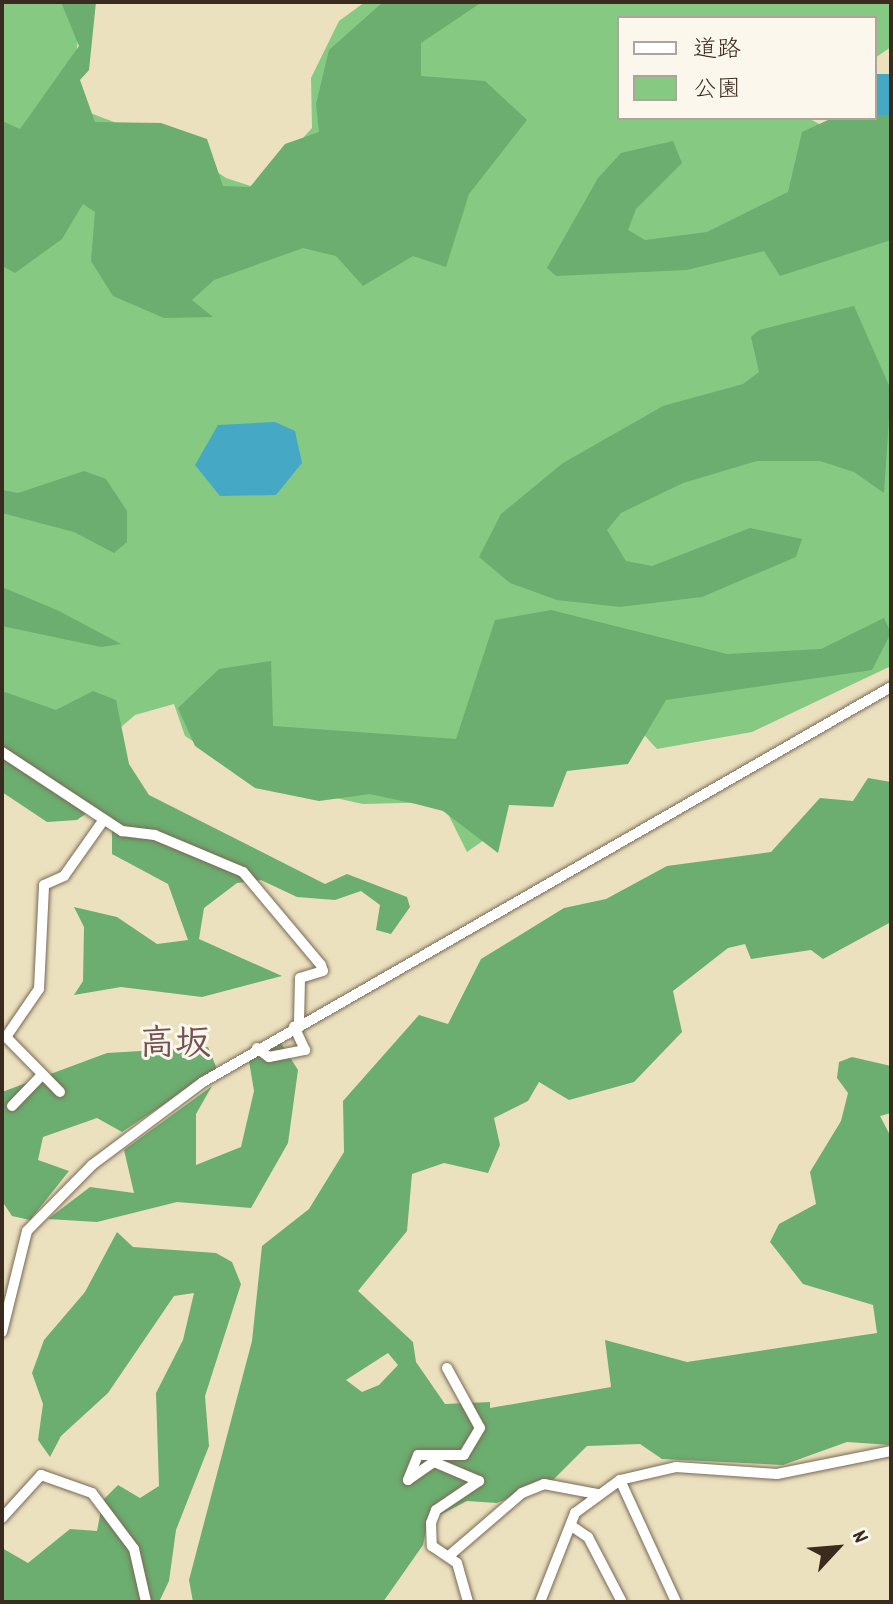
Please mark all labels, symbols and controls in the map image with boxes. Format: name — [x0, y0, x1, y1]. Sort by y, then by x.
legend — [617, 16, 877, 120]
text: 道路 — [693, 34, 741, 68]
text: 公園 — [693, 74, 741, 108]
district label: 高坂 — [139, 1026, 211, 1070]
north arrow — [797, 1508, 877, 1588]
text: N — [843, 1526, 875, 1549]

